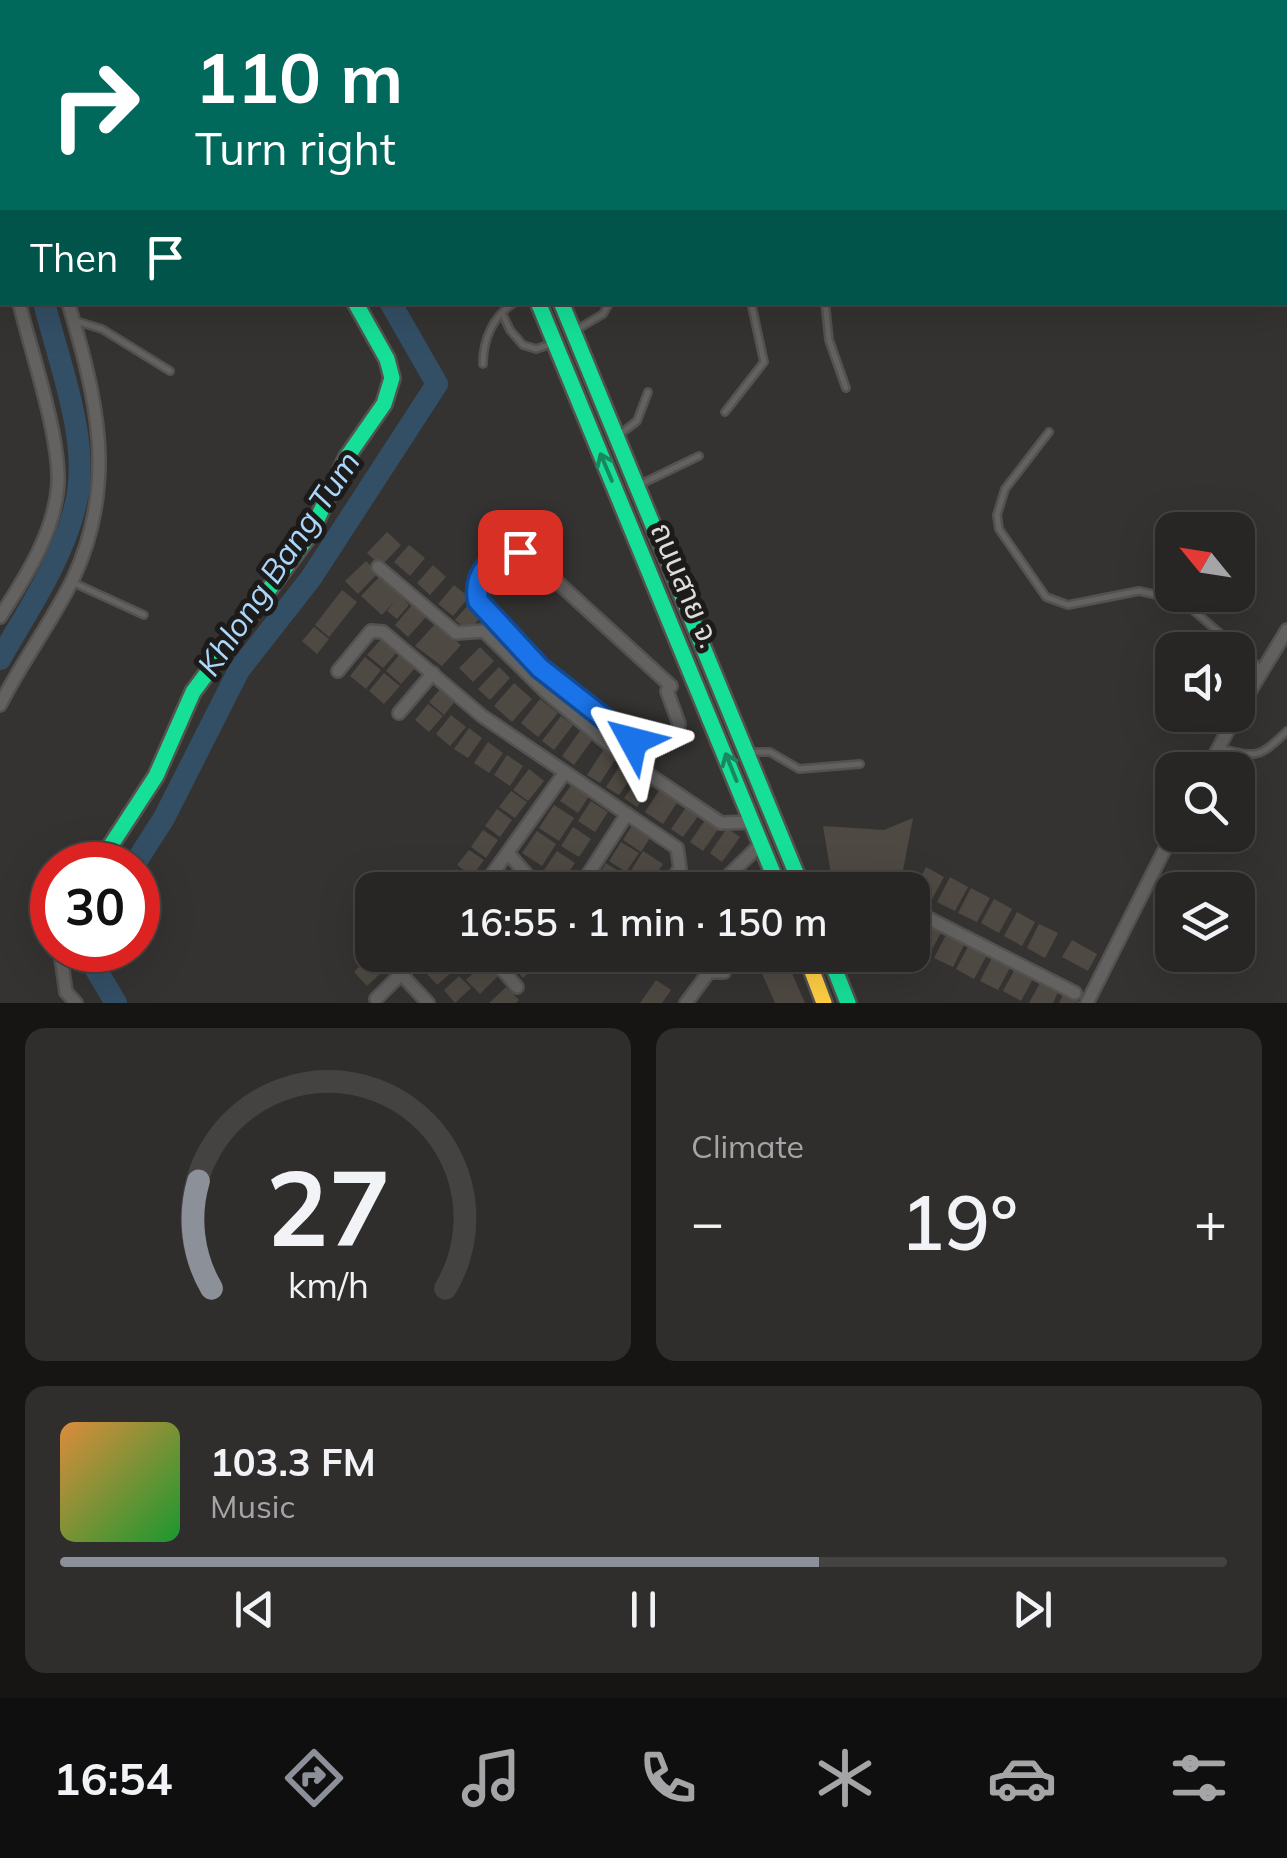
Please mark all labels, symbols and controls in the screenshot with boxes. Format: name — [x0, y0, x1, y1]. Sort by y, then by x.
text: 110 m — [195, 33, 403, 121]
icon: right — [30, 40, 160, 170]
text: Turn right — [195, 120, 396, 176]
icon: arrive — [138, 230, 193, 285]
text: Then — [30, 234, 118, 282]
water label: Khlong Bang Tum — [188, 443, 368, 683]
one-way arrow — [596, 452, 614, 483]
pin — [478, 510, 563, 595]
north arrow — [1155, 512, 1255, 612]
map controls — [1155, 512, 1255, 972]
street label: ถนนสาย จ. — [643, 517, 729, 653]
icon: arrive — [493, 525, 548, 580]
button: sound — [1155, 632, 1255, 732]
position arrow — [581, 689, 685, 793]
one-way arrow — [721, 752, 739, 783]
button: search — [1155, 752, 1255, 852]
speed limit sign: 30 — [30, 842, 160, 972]
button: layers — [1155, 872, 1255, 972]
text: 16:55 · 1 min · 150 m — [457, 898, 828, 946]
text: Climate — [691, 1126, 804, 1166]
text: 27 — [266, 1141, 390, 1272]
text: 19° — [900, 1175, 1018, 1269]
text: − — [691, 1187, 724, 1256]
text: + — [1194, 1187, 1227, 1256]
text: km/h — [288, 1262, 368, 1307]
text: 103.3 FM — [210, 1438, 376, 1486]
text: Music — [210, 1486, 295, 1526]
icon: previous — [227, 1582, 282, 1637]
icon: pause — [616, 1582, 671, 1637]
icon: next — [1005, 1582, 1060, 1637]
icon: directions — [279, 1743, 349, 1813]
icon: music — [456, 1743, 526, 1813]
icon: phone — [633, 1743, 703, 1813]
icon: climate — [810, 1743, 880, 1813]
icon: car — [987, 1743, 1057, 1813]
icon: filters — [1164, 1743, 1234, 1813]
text: 16:54 — [53, 1750, 173, 1806]

